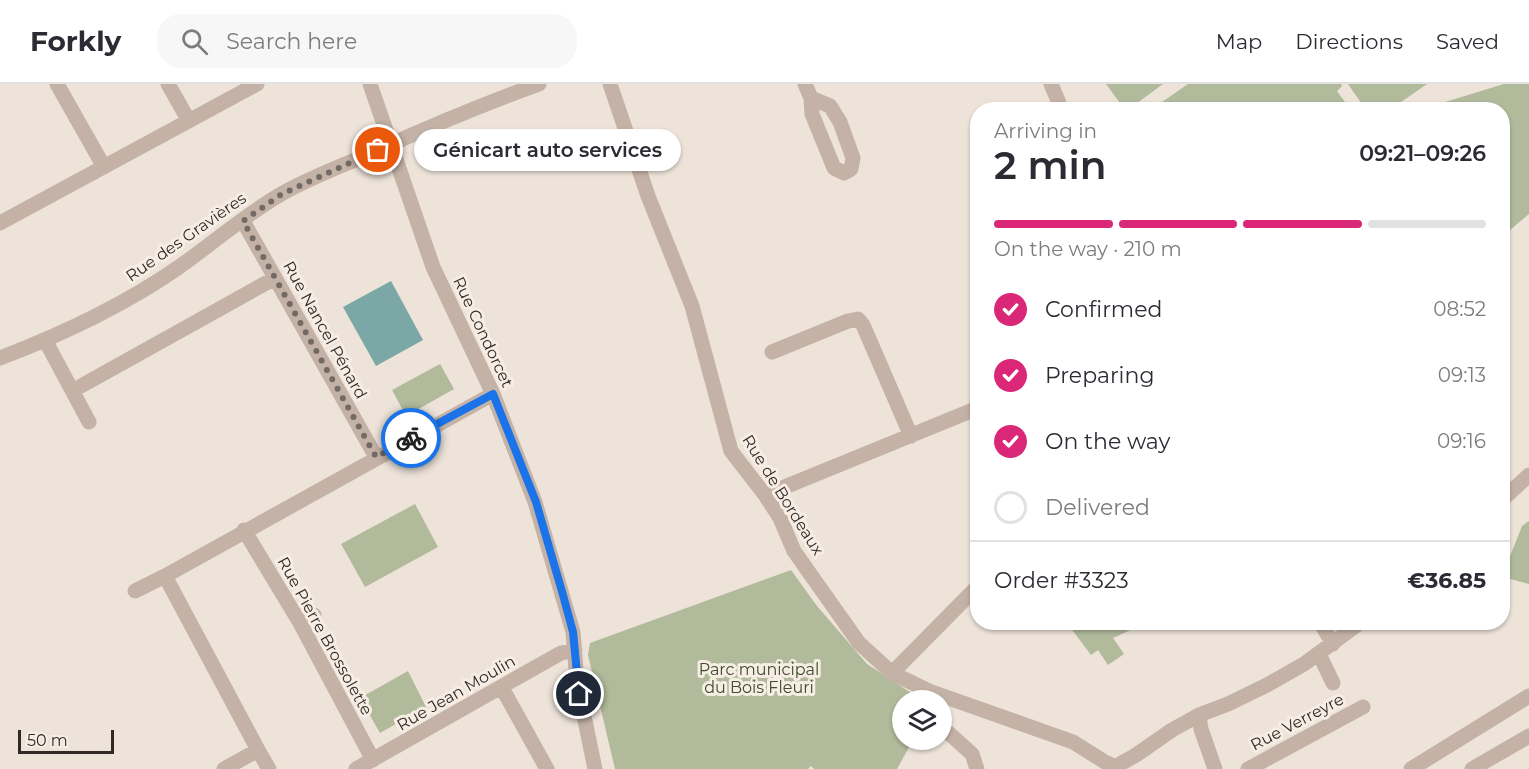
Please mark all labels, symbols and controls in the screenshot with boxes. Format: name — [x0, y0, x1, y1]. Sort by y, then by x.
search box — [157, 14, 577, 68]
text: Forkly — [30, 24, 121, 58]
icon: search — [178, 25, 211, 58]
text: Search here — [226, 28, 357, 55]
text: Map — [1216, 29, 1262, 54]
text: Directions — [1295, 29, 1403, 54]
text: Saved — [1436, 29, 1499, 54]
text: Arriving in — [994, 119, 1097, 143]
pin — [352, 124, 403, 175]
callout: Génicart auto services — [414, 129, 681, 171]
icon: bag — [361, 133, 394, 166]
text: Génicart auto services — [433, 138, 662, 162]
text: 09:21–09:26 — [1359, 140, 1486, 167]
text: 2 min — [994, 141, 1107, 189]
street label: Rue des Gravières — [122, 188, 250, 286]
text: On the way · 210 m — [994, 237, 1182, 261]
street label: Rue Nancel Pénard — [279, 258, 371, 402]
street label: Rue Condorcet — [449, 274, 517, 391]
icon: check — [994, 293, 1027, 326]
text: Confirmed — [1045, 296, 1162, 323]
text: 08:52 — [1433, 297, 1486, 321]
icon: check — [994, 359, 1027, 392]
text: Preparing — [1045, 362, 1154, 389]
text: 09:13 — [1438, 363, 1486, 387]
courier — [381, 408, 441, 468]
icon: bike — [395, 422, 428, 455]
icon: check — [994, 425, 1027, 458]
text: On the way — [1045, 428, 1170, 455]
text: 09:16 — [1437, 429, 1486, 453]
street label: Rue de Bordeaux — [738, 431, 828, 559]
text: Delivered — [1045, 494, 1150, 521]
street label: Rue Pierre Brossolette — [274, 554, 376, 718]
text: Order #3323 — [994, 567, 1129, 594]
text: €36.85 — [1407, 567, 1486, 594]
street label: Rue Jean Moulin — [393, 651, 519, 735]
park label: Parc municipal du Bois Fleuri — [699, 660, 819, 697]
pin — [553, 668, 604, 719]
icon: home — [562, 677, 595, 710]
street label: Rue Verreyre — [1247, 689, 1347, 755]
map controls — [892, 690, 952, 750]
button: layers — [892, 690, 952, 750]
scale bar — [18, 727, 114, 754]
text: 50 m — [27, 731, 68, 750]

